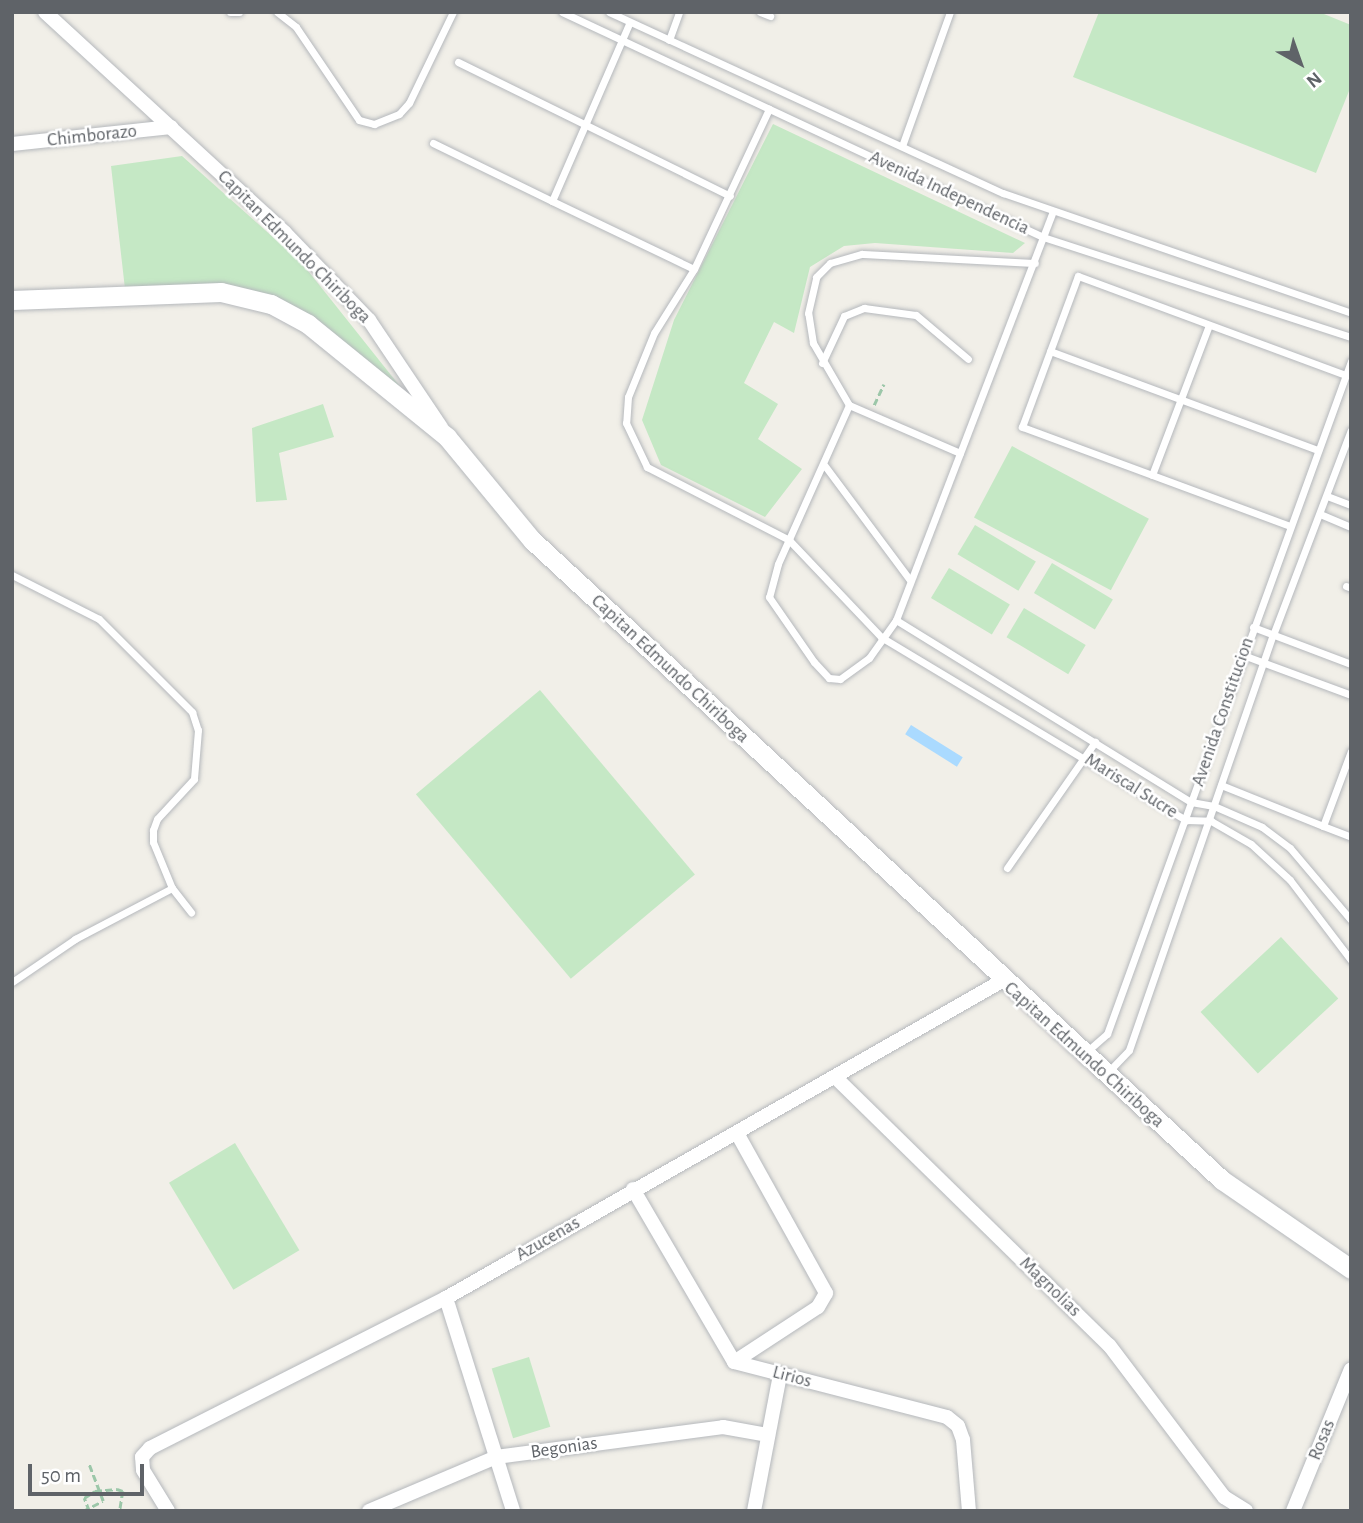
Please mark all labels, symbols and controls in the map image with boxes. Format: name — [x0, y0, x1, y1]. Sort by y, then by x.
north arrow — [1265, 28, 1335, 98]
text: N — [1303, 68, 1325, 91]
street label: Chimborazo — [46, 120, 138, 152]
street label: Avenida Independencia — [865, 146, 1033, 240]
street label: Capitan Edmundo Chiriboga — [212, 165, 376, 329]
street label: Capitan Edmundo Chiriboga — [586, 590, 754, 748]
street label: Avenida Constitucion — [1187, 635, 1259, 789]
street label: Mariscal Sucre — [1080, 748, 1182, 824]
street label: Capitan Edmundo Chiriboga — [999, 977, 1169, 1133]
street label: Azucenas — [512, 1212, 584, 1266]
street label: Magnolias — [1014, 1252, 1086, 1322]
street label: Lirios — [770, 1361, 814, 1393]
street label: Rosas — [1304, 1416, 1340, 1464]
street label: Begonias — [529, 1432, 599, 1464]
scale bar — [32, 1450, 147, 1494]
text: 50 m — [41, 1465, 81, 1486]

